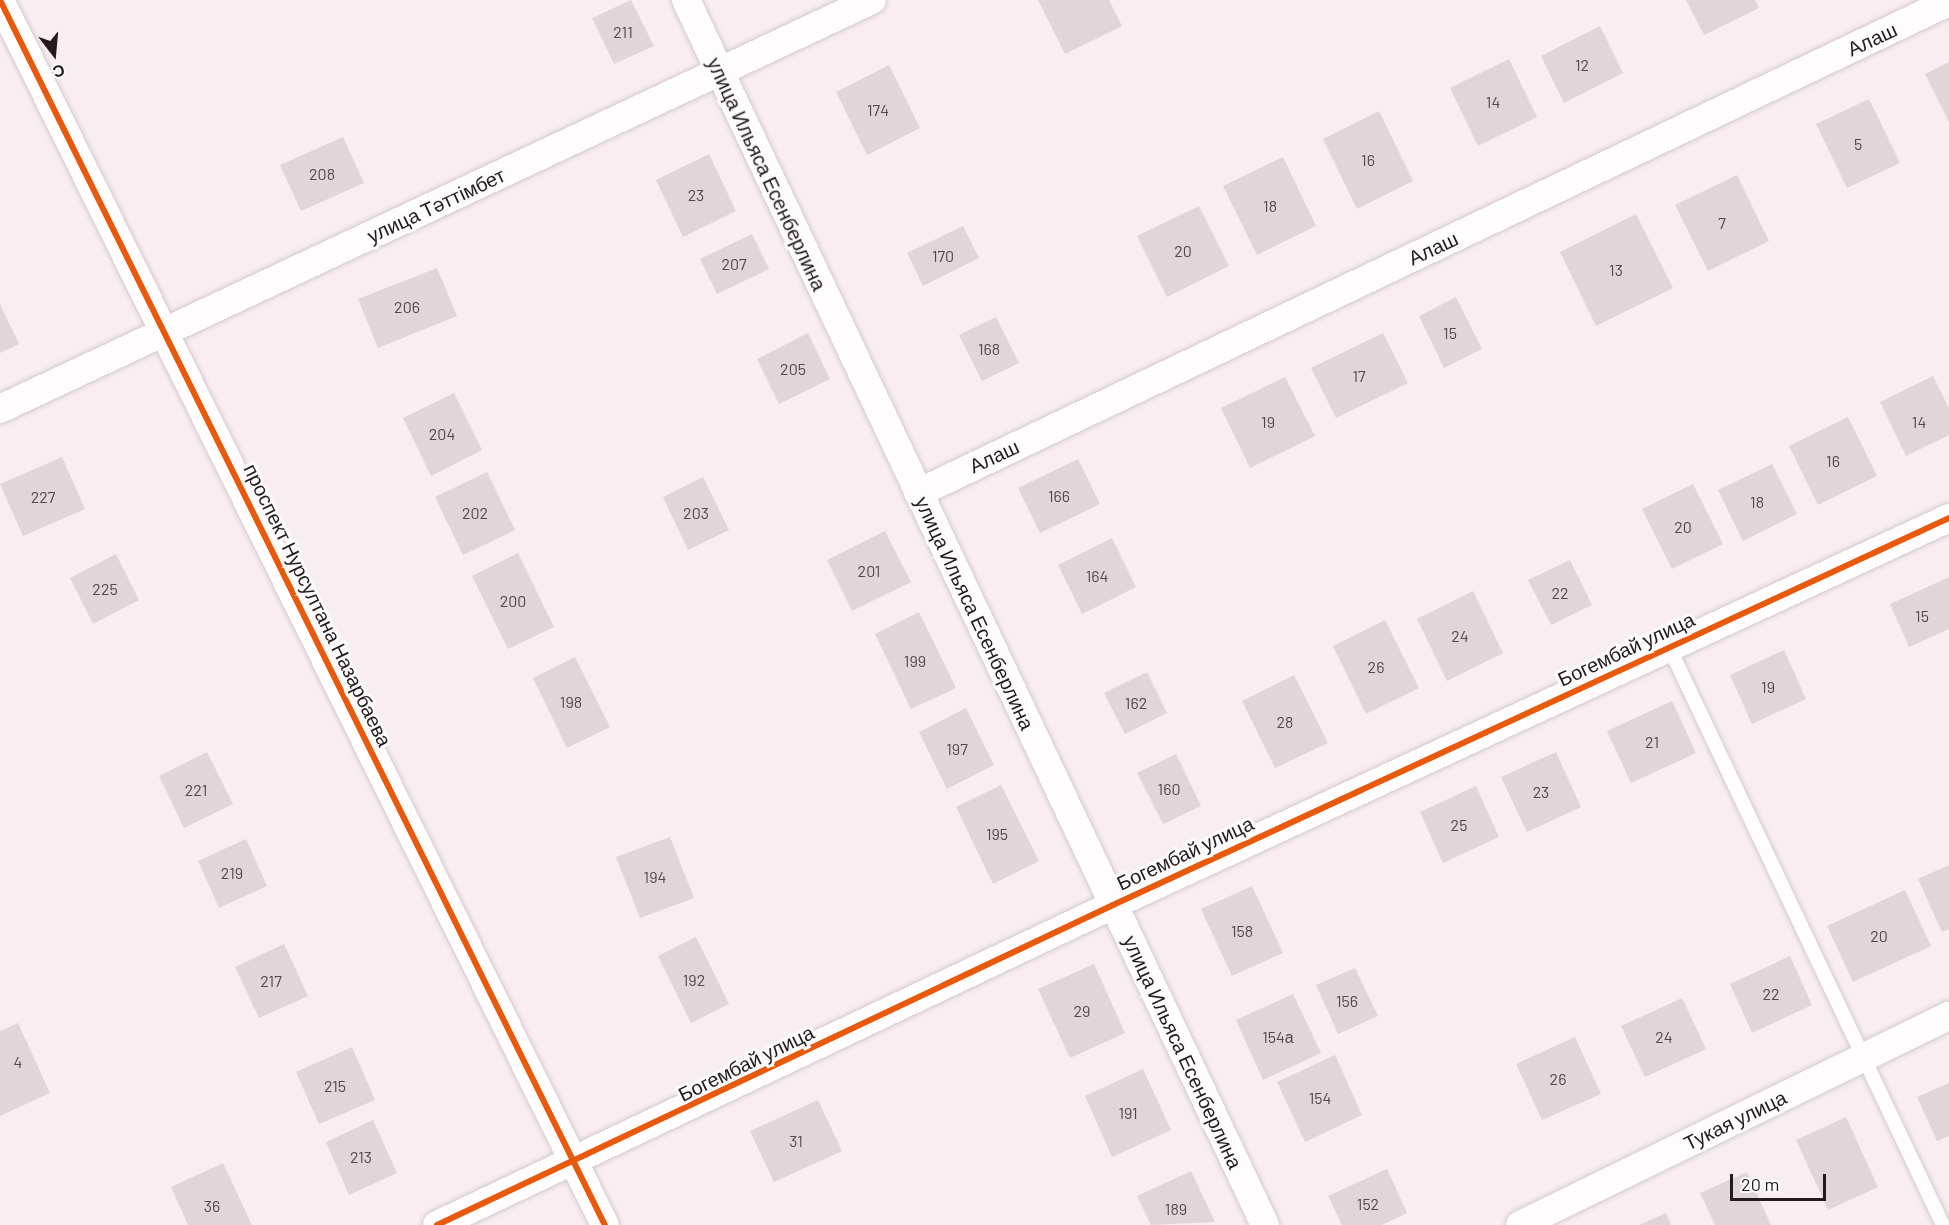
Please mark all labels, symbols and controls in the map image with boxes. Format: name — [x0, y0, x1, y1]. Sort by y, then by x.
street label: Алаш — [1843, 17, 1901, 61]
house number: 211 — [613, 22, 633, 42]
north arrow — [24, 24, 84, 84]
street label: улица Ильяса Есенберлина — [702, 54, 832, 294]
house number: 12 — [1575, 55, 1589, 75]
text: С — [51, 61, 67, 83]
house number: 14 — [1486, 92, 1500, 112]
house number: 174 — [867, 100, 889, 120]
house number: 5 — [1854, 134, 1862, 154]
house number: 16 — [1361, 150, 1375, 170]
street label: улица Тәттімбет — [363, 163, 509, 247]
house number: 208 — [309, 164, 335, 184]
house number: 23 — [688, 185, 704, 205]
house number: 18 — [1263, 196, 1277, 216]
house number: 7 — [1718, 213, 1726, 233]
street label: Алаш — [1404, 226, 1462, 270]
house number: 20 — [1174, 241, 1192, 261]
house number: 170 — [932, 246, 954, 266]
house number: 207 — [721, 254, 747, 274]
house number: 13 — [1609, 260, 1623, 280]
house number: 206 — [394, 297, 420, 317]
house number: 15 — [1443, 323, 1457, 343]
house number: 168 — [978, 339, 1000, 359]
house number: 205 — [780, 359, 806, 379]
house number: 17 — [1352, 366, 1366, 386]
house number: 19 — [1261, 412, 1275, 432]
house number: 14 — [1912, 412, 1926, 432]
house number: 204 — [429, 424, 455, 444]
street label: Алаш — [965, 434, 1023, 478]
house number: 16 — [1826, 451, 1840, 471]
street label: проспект Нурсултана Назарбаева — [239, 460, 397, 750]
house number: 166 — [1048, 486, 1070, 506]
house number: 227 — [31, 487, 55, 507]
house number: 18 — [1750, 492, 1764, 512]
street label: улица Ильяса Есенберлина — [910, 493, 1040, 733]
house number: 202 — [462, 503, 488, 523]
house number: 203 — [683, 503, 709, 523]
house number: 20 — [1674, 517, 1692, 537]
house number: 201 — [858, 561, 880, 581]
house number: 164 — [1086, 566, 1108, 586]
house number: 225 — [92, 579, 118, 599]
house number: 22 — [1551, 583, 1569, 603]
house number: 200 — [500, 591, 526, 611]
house number: 15 — [1915, 606, 1929, 626]
street label: Богембай улица — [1554, 607, 1698, 691]
house number: 24 — [1451, 626, 1469, 646]
house number: 199 — [904, 651, 926, 671]
house number: 26 — [1368, 657, 1384, 677]
house number: 19 — [1761, 677, 1775, 697]
house number: 198 — [560, 692, 582, 712]
house number: 162 — [1125, 693, 1147, 713]
house number: 28 — [1277, 712, 1293, 732]
house number: 21 — [1645, 732, 1659, 752]
house number: 197 — [946, 739, 968, 759]
house number: 160 — [1158, 779, 1180, 799]
house number: 221 — [185, 780, 207, 800]
house number: 23 — [1533, 782, 1549, 802]
street label: Богембай улица — [1113, 811, 1257, 895]
house number: 25 — [1451, 815, 1467, 835]
house number: 195 — [986, 824, 1008, 844]
house number: 219 — [221, 863, 243, 883]
house number: 194 — [644, 867, 666, 887]
house number: 158 — [1231, 921, 1253, 941]
house number: 20 — [1870, 926, 1888, 946]
street label: улица Ильяса Есенберлина — [1118, 932, 1248, 1172]
house number: 192 — [683, 970, 705, 990]
house number: 217 — [260, 971, 282, 991]
house number: 22 — [1762, 984, 1780, 1004]
house number: 156 — [1336, 991, 1358, 1011]
house number: 29 — [1074, 1001, 1090, 1021]
street label: Богембай улица — [674, 1020, 818, 1106]
house number: 154а — [1262, 1027, 1294, 1047]
house number: 24 — [1655, 1027, 1673, 1047]
house number: 4 — [14, 1052, 22, 1072]
house number: 26 — [1550, 1069, 1566, 1089]
house number: 215 — [324, 1076, 346, 1096]
street label: Тукая улица — [1680, 1085, 1790, 1155]
house number: 154 — [1309, 1088, 1331, 1108]
house number: 191 — [1118, 1103, 1138, 1123]
house number: 31 — [789, 1131, 803, 1151]
house number: 213 — [350, 1147, 372, 1167]
scale bar — [1733, 1162, 1829, 1200]
text: 20 m — [1741, 1173, 1779, 1195]
house number: 152 — [1357, 1194, 1379, 1214]
house number: 36 — [204, 1196, 220, 1216]
house number: 189 — [1165, 1199, 1187, 1219]

